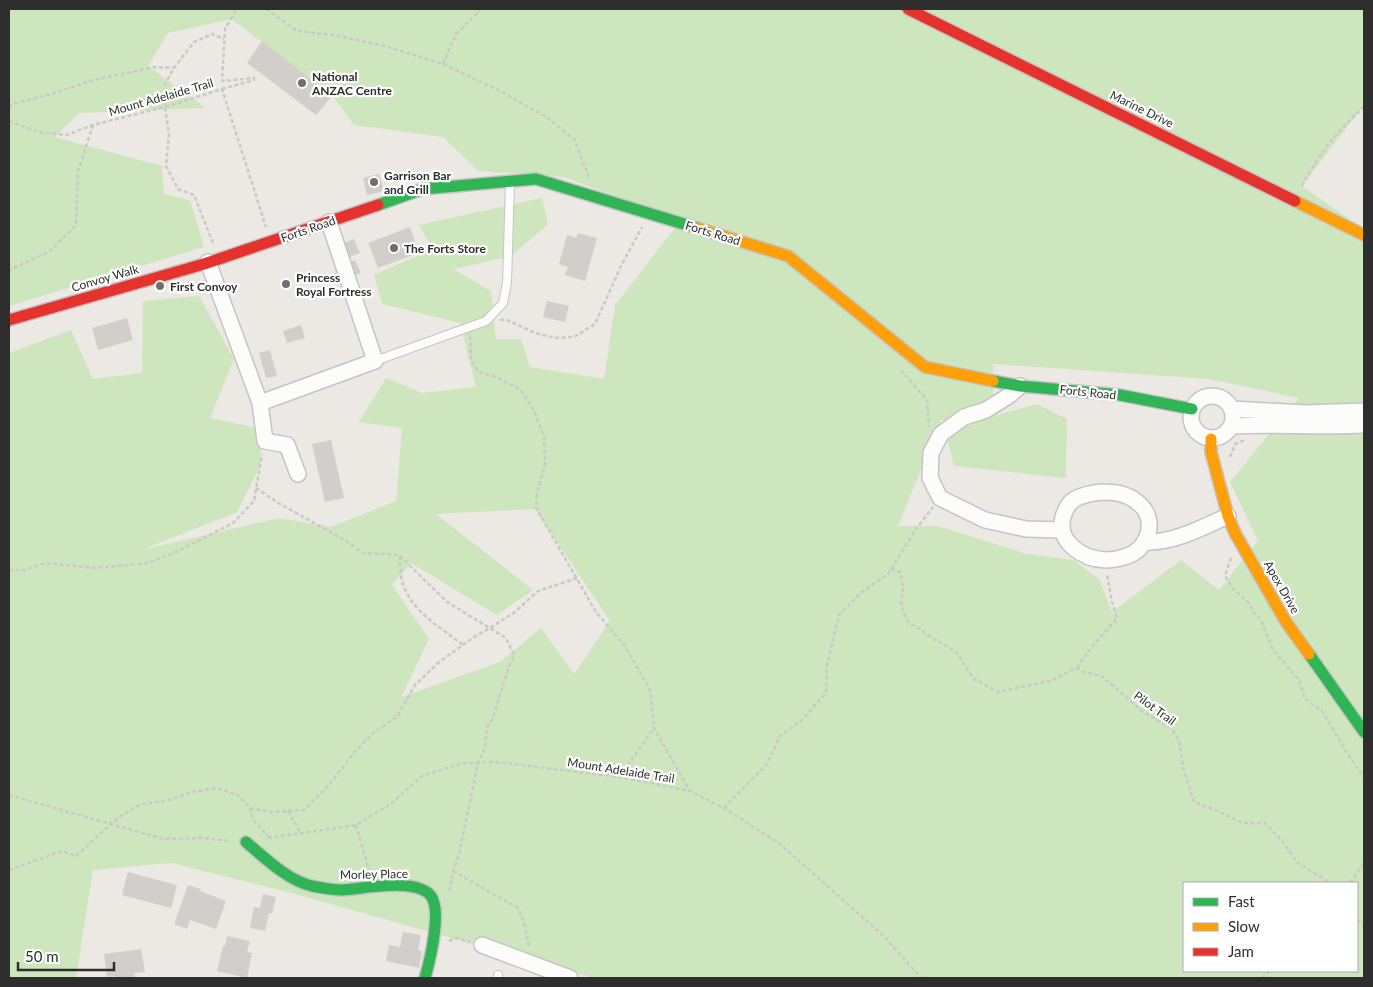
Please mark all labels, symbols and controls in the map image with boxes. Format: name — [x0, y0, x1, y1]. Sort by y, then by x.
place label: National ANZAC Centre — [311, 69, 392, 98]
street label: Mount Adelaide Trail — [107, 75, 215, 119]
marker: National ANZAC Centre — [296, 77, 308, 89]
street label: Marine Drive — [1108, 87, 1176, 131]
place label: Garrison Bar and Grill — [384, 168, 452, 197]
marker: Garrison Bar and Grill — [368, 176, 380, 188]
street label: Forts Road — [279, 213, 337, 245]
street label: Forts Road — [684, 218, 742, 248]
place label: The Forts Store — [404, 241, 486, 256]
marker: The Forts Store — [388, 242, 400, 254]
street label: Convoy Walk — [70, 261, 141, 295]
place label: Princess Royal Fortress — [296, 270, 372, 299]
marker: Princess Royal Fortress — [280, 278, 292, 290]
place label: First Convoy — [170, 279, 238, 294]
marker: First Convoy — [154, 280, 166, 292]
street label: Forts Road — [1059, 382, 1117, 402]
street label: Apex Drive — [1261, 558, 1303, 616]
street label: Pilot Trail — [1131, 688, 1179, 728]
street label: Mount Adelaide Trail — [566, 754, 676, 786]
street label: Morley Place — [340, 866, 408, 882]
legend — [1183, 882, 1358, 972]
text: Fast — [1228, 892, 1255, 910]
text: Slow — [1228, 917, 1260, 935]
scale bar — [18, 940, 114, 972]
text: Jam — [1228, 942, 1254, 960]
text: 50 m — [25, 947, 59, 965]

